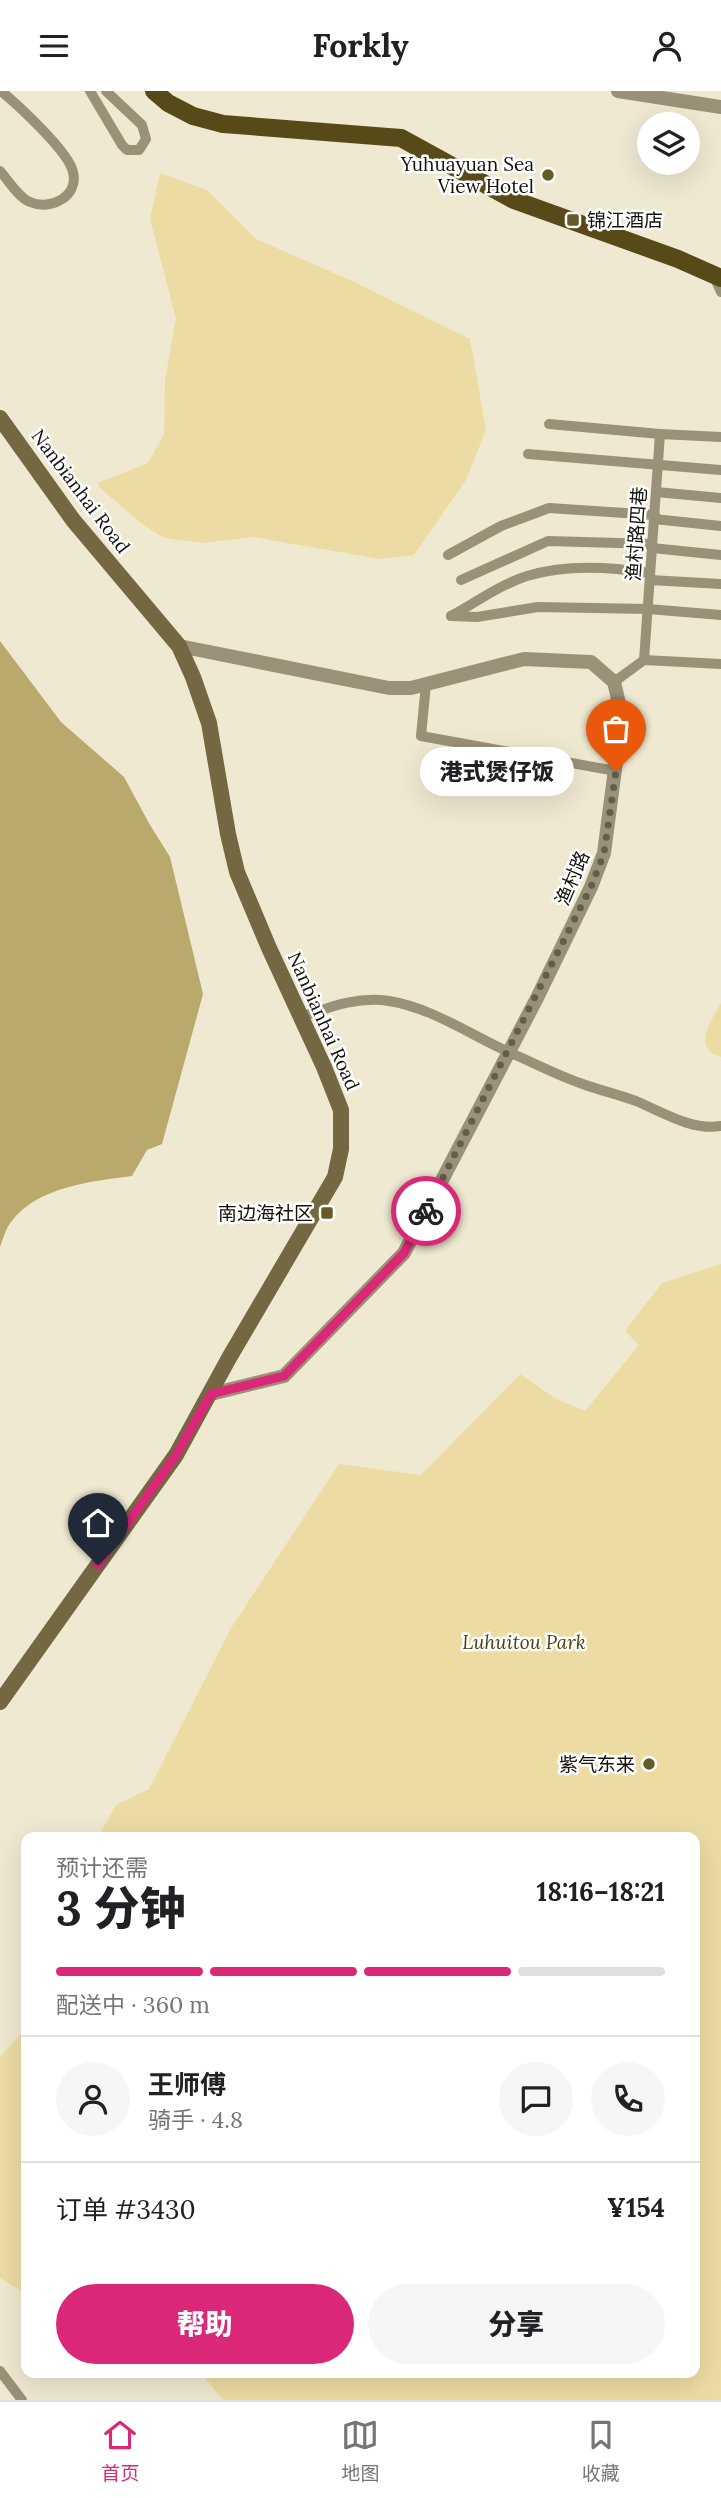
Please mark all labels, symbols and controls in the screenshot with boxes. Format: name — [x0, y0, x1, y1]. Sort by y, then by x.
text: Forkly — [312, 25, 409, 66]
icon: menu — [35, 27, 73, 65]
icon: person — [648, 27, 686, 65]
map controls — [637, 112, 700, 175]
button: layers — [637, 112, 700, 175]
place label: Yuhuayuan Sea View Hotel — [400, 152, 534, 198]
marker: Yuhuayuan Sea View Hotel — [540, 167, 556, 183]
place label: 锦江酒店 — [587, 208, 663, 232]
marker: 锦江酒店 — [565, 212, 581, 228]
street label: Nanbianhai Road — [27, 424, 135, 558]
street label: 渔村路四巷 — [621, 486, 651, 582]
pin — [586, 699, 646, 771]
icon: bag — [597, 710, 635, 748]
callout: 港式煲仔饭 — [420, 747, 574, 795]
text: 港式煲仔饭 — [440, 757, 555, 786]
street label: 渔村路 — [550, 847, 594, 909]
street label: Nanbianhai Road — [283, 948, 365, 1094]
courier — [391, 1176, 461, 1246]
icon: bike — [407, 1192, 445, 1230]
place label: 南边海社区 — [218, 1201, 313, 1225]
marker: 南边海社区 — [319, 1205, 335, 1221]
pin — [68, 1493, 128, 1565]
icon: home — [79, 1504, 117, 1542]
park label: Luhuitou Park — [462, 1630, 586, 1654]
place label: 紫气东来 — [559, 1752, 635, 1776]
marker: 紫气东来 — [641, 1756, 657, 1772]
text: 预计还需 — [56, 1853, 148, 1882]
text: 18:16–18:21 — [537, 1875, 665, 1908]
text: 3 分钟 — [56, 1879, 186, 1938]
text: 配送中 · 360 m — [56, 1990, 210, 2019]
button: person — [56, 2062, 130, 2136]
button: chat — [499, 2062, 573, 2136]
button: phone — [591, 2062, 665, 2136]
text: 王师傅 — [148, 2068, 226, 2101]
text: 骑手 · 4.8 — [148, 2105, 243, 2134]
text: ¥154 — [607, 2191, 665, 2224]
text: 订单 #3430 — [56, 2193, 196, 2226]
button: 帮助 — [56, 2284, 354, 2364]
button: 分享 — [368, 2284, 665, 2364]
tab: 首页 — [101, 2416, 139, 2485]
tab: 地图 — [341, 2416, 380, 2485]
tab: 收藏 — [582, 2416, 620, 2485]

